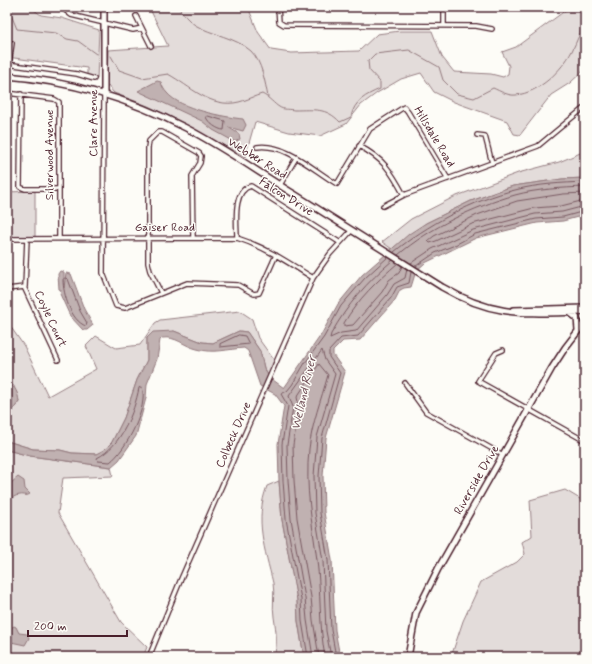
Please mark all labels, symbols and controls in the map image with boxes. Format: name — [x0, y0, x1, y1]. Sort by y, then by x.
street label: Clare Avenue — [86, 89, 102, 157]
street label: Hillsdale Road — [409, 103, 459, 171]
street label: Silverwood Avenue — [42, 110, 58, 200]
street label: Webber Road — [224, 134, 290, 184]
street label: Falcon Drive — [256, 174, 316, 220]
street label: Gaiser Road — [135, 220, 195, 236]
street label: Coyle Court — [30, 288, 70, 350]
water label: Welland River — [287, 353, 321, 432]
street label: Colbeck Drive — [212, 400, 256, 470]
street label: Riverside Drive — [451, 442, 504, 518]
scale bar — [28, 612, 127, 638]
text: 200 m — [34, 619, 67, 635]

